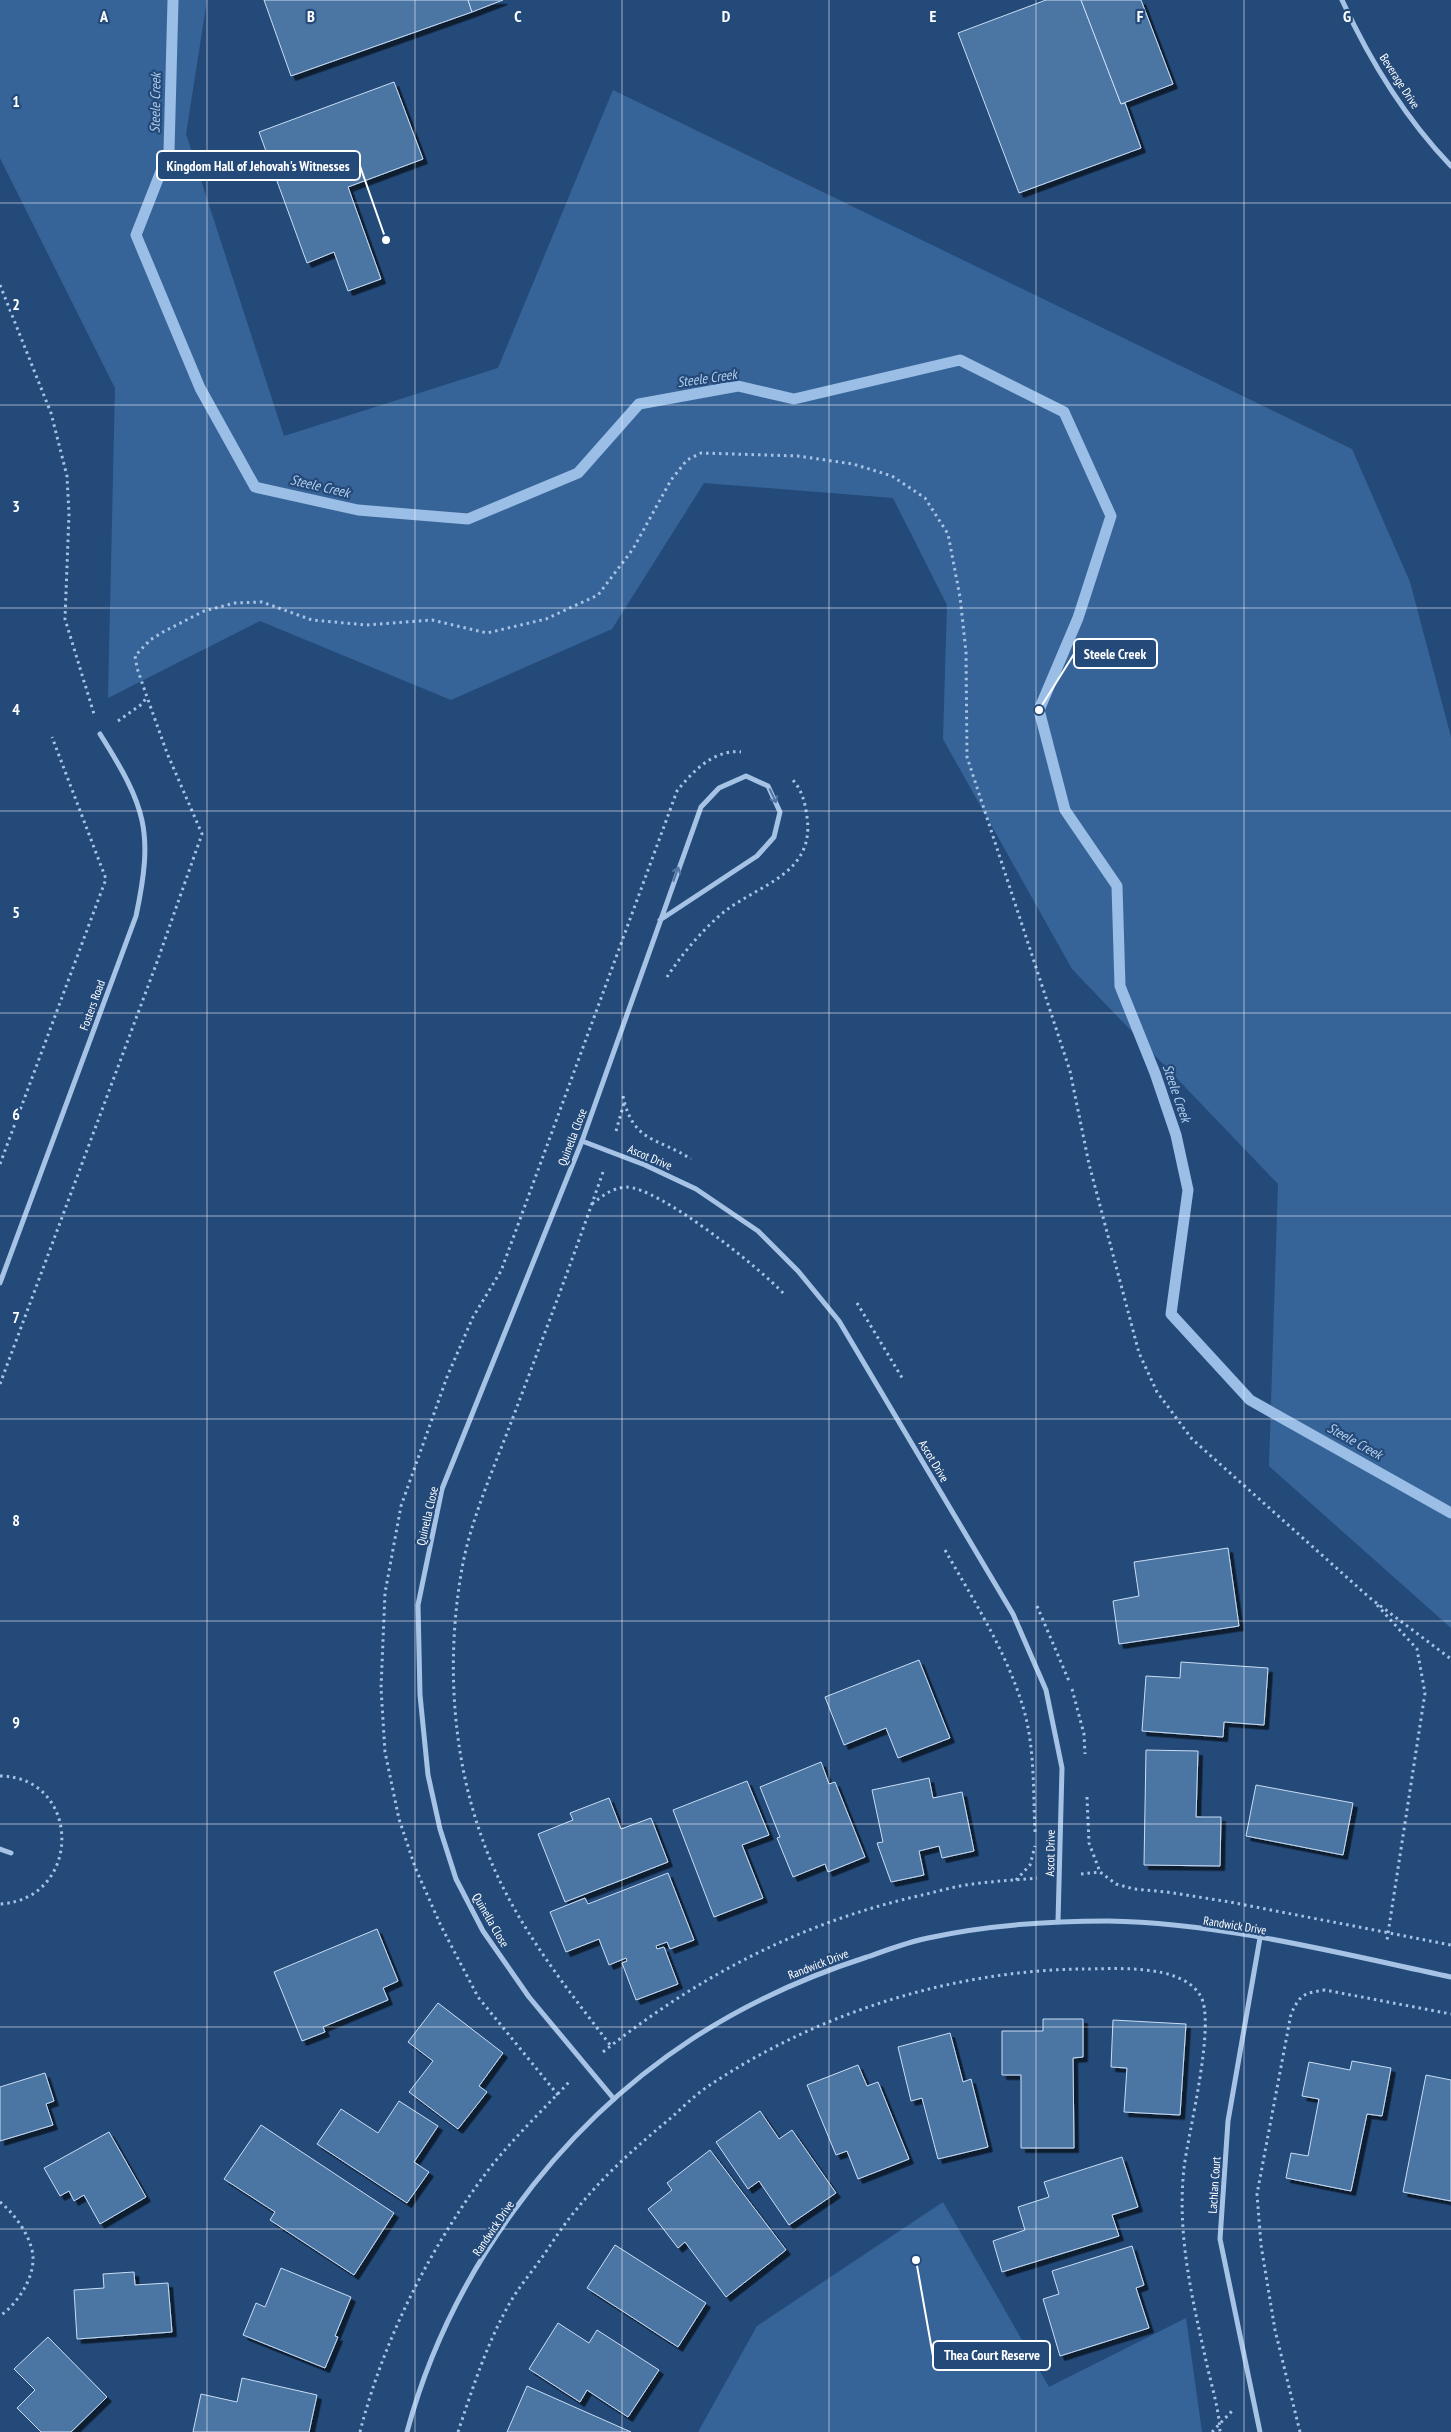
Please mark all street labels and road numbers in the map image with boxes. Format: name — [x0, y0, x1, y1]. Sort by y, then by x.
street label: Beverage Drive — [1377, 51, 1423, 111]
street label: Fosters Road — [76, 978, 108, 1032]
street label: Quinella Close — [554, 1106, 590, 1168]
street label: Ascot Drive — [626, 1141, 674, 1173]
street label: Ascot Drive — [916, 1437, 952, 1485]
street label: Quinella Close — [413, 1485, 441, 1547]
street label: Ascot Drive — [1042, 1830, 1058, 1876]
street label: Quinella Close — [469, 1890, 513, 1950]
street label: Randwick Drive — [1202, 1913, 1268, 1937]
street label: Randwick Drive — [786, 1946, 850, 1982]
street label: Lachlan Court — [1205, 2155, 1224, 2214]
street label: Randwick Drive — [469, 2197, 517, 2259]

